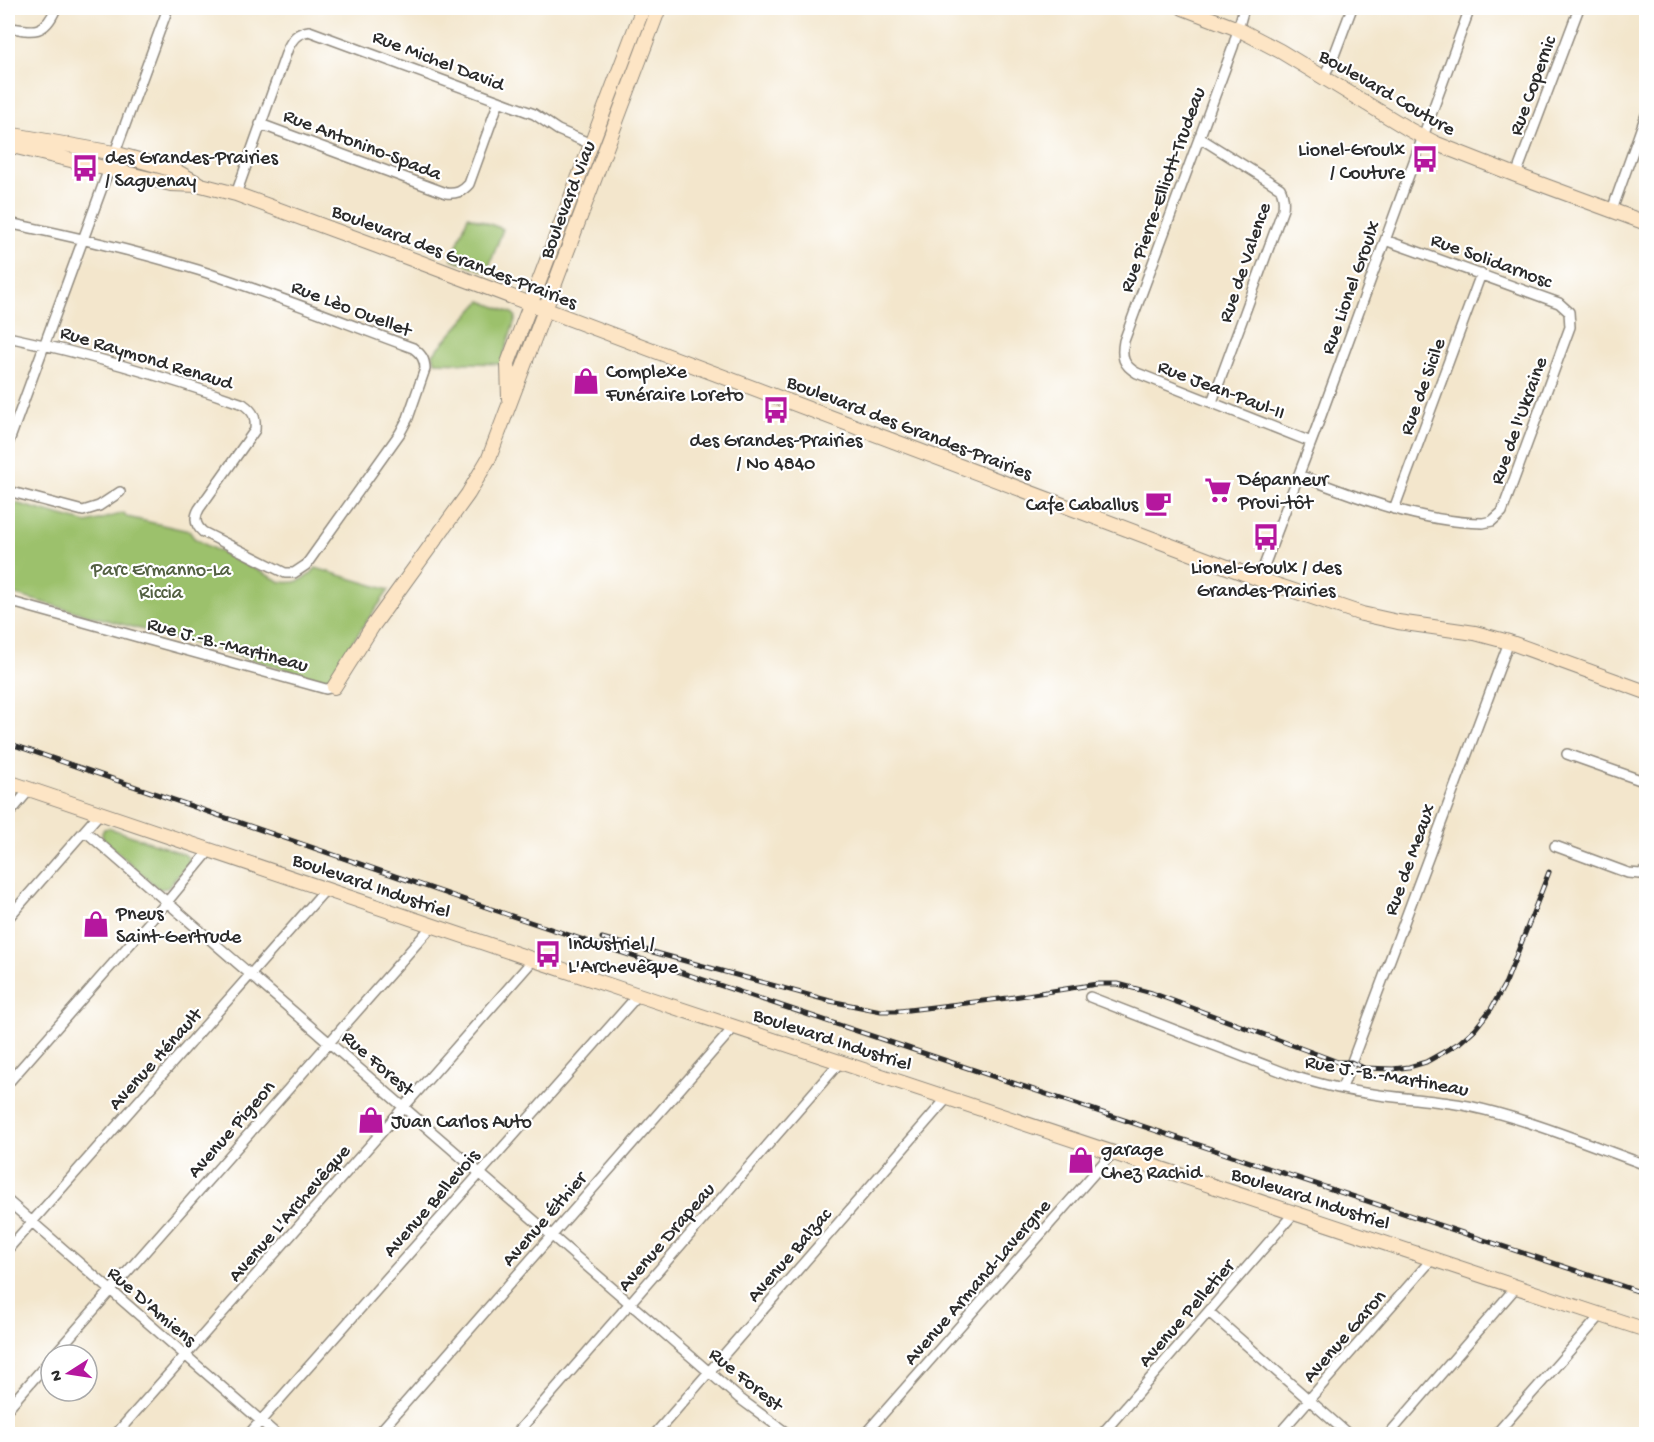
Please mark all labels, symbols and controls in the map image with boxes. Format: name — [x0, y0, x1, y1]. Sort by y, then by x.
street label: Rue Michel David — [369, 27, 509, 99]
street label: Rue Copernic — [1506, 32, 1563, 139]
street label: Boulevard Couture — [1313, 45, 1459, 143]
street label: Rue Pierre-Elliott-Trudeau — [1116, 84, 1212, 296]
street label: Rue Antonino-Spada — [279, 105, 445, 187]
street label: Boulevard Viau — [536, 138, 602, 263]
place label: Lionel-Groulx / Couture — [1298, 140, 1406, 186]
bus stop icon: Lionel-Groulx / Couture — [1410, 144, 1440, 174]
place label: des Grandes-Prairies / Saguenay — [105, 148, 278, 194]
bus stop icon: des Grandes-Prairies / Saguenay — [70, 153, 100, 183]
street label: Boulevard des Grandes-Prairies — [327, 200, 580, 316]
street label: Rue de Valence — [1215, 200, 1278, 326]
street label: Rue Lionel Groulx — [1317, 218, 1387, 358]
street label: Rue Solidarnosc — [1427, 230, 1556, 295]
street label: Rue Lèo Ouellet — [287, 277, 416, 344]
street label: Rue Raymond Renaud — [57, 322, 237, 397]
street label: Rue de Sicile — [1396, 335, 1453, 439]
street label: Rue de l'Ukraine — [1487, 354, 1554, 488]
street label: Rue Jean-Paul-II — [1154, 356, 1288, 426]
place label: Complexe Funéraire Loreto — [605, 362, 744, 408]
shop icon: Complexe Funéraire Loreto — [571, 366, 601, 396]
street label: Boulevard des Grandes-Prairies — [782, 371, 1035, 487]
bus stop icon: des Grandes-Prairies / No 4840 — [761, 395, 791, 425]
place label: des Grandes-Prairies / No 4840 — [690, 431, 863, 477]
place label: Dépanneur Provi-tôt — [1236, 470, 1330, 516]
supermarket icon: Dépanneur Provi-tôt — [1203, 475, 1233, 505]
cafe icon: Cafe Caballus — [1143, 488, 1173, 518]
place label: Cafe Caballus — [1026, 495, 1139, 518]
bus stop icon: Lionel-Groulx / des Grandes-Prairies — [1251, 522, 1281, 552]
place label: Lionel-Groulx / des Grandes-Prairies — [1191, 558, 1342, 604]
park label: Parc Ermanno-La Riccia — [90, 560, 232, 606]
street label: Rue J.-B.-Martineau — [144, 614, 311, 679]
street label: Rue de Meaux — [1380, 801, 1442, 919]
street label: Boulevard Industriel — [288, 849, 453, 925]
place label: Pneus Saint-Gertrude — [115, 904, 242, 950]
shop icon: Pneus Saint-Gertrude — [81, 909, 111, 939]
place label: Industriel / L'Archevêque — [568, 934, 679, 980]
bus stop icon: Industriel / L'Archevêque — [533, 939, 563, 969]
street label: Avenue Hénault — [105, 1003, 210, 1116]
street label: Boulevard Industriel — [749, 1005, 914, 1078]
street label: Rue Forest — [336, 1027, 419, 1104]
street label: Rue J.-B.-Martineau — [1303, 1052, 1471, 1103]
street label: Avenue Pigeon — [184, 1076, 282, 1184]
shop icon: Juan Carlos Auto — [356, 1105, 386, 1135]
place label: Juan Carlos Auto — [391, 1112, 532, 1135]
street label: Avenue L'Archevêque — [225, 1140, 357, 1288]
place label: garage Chez Rachid — [1101, 1140, 1204, 1186]
street label: Avenue Bellevois — [380, 1145, 486, 1263]
shop icon: garage Chez Rachid — [1066, 1145, 1096, 1175]
street label: Boulevard Industriel — [1227, 1164, 1392, 1237]
street label: Avenue Éthier — [498, 1166, 594, 1272]
street label: Avenue Drapeau — [614, 1179, 722, 1297]
street label: Avenue Armand-Lavergne — [900, 1195, 1057, 1371]
street label: Avenue Balzac — [743, 1204, 839, 1308]
street label: Avenue Pelletier — [1135, 1254, 1242, 1373]
street label: Rue D'Amiens — [101, 1263, 200, 1353]
street label: Avenue Garon — [1299, 1286, 1393, 1388]
north arrow — [39, 1343, 99, 1403]
street label: Rue Forest — [703, 1344, 788, 1419]
text: N — [47, 1368, 68, 1382]

